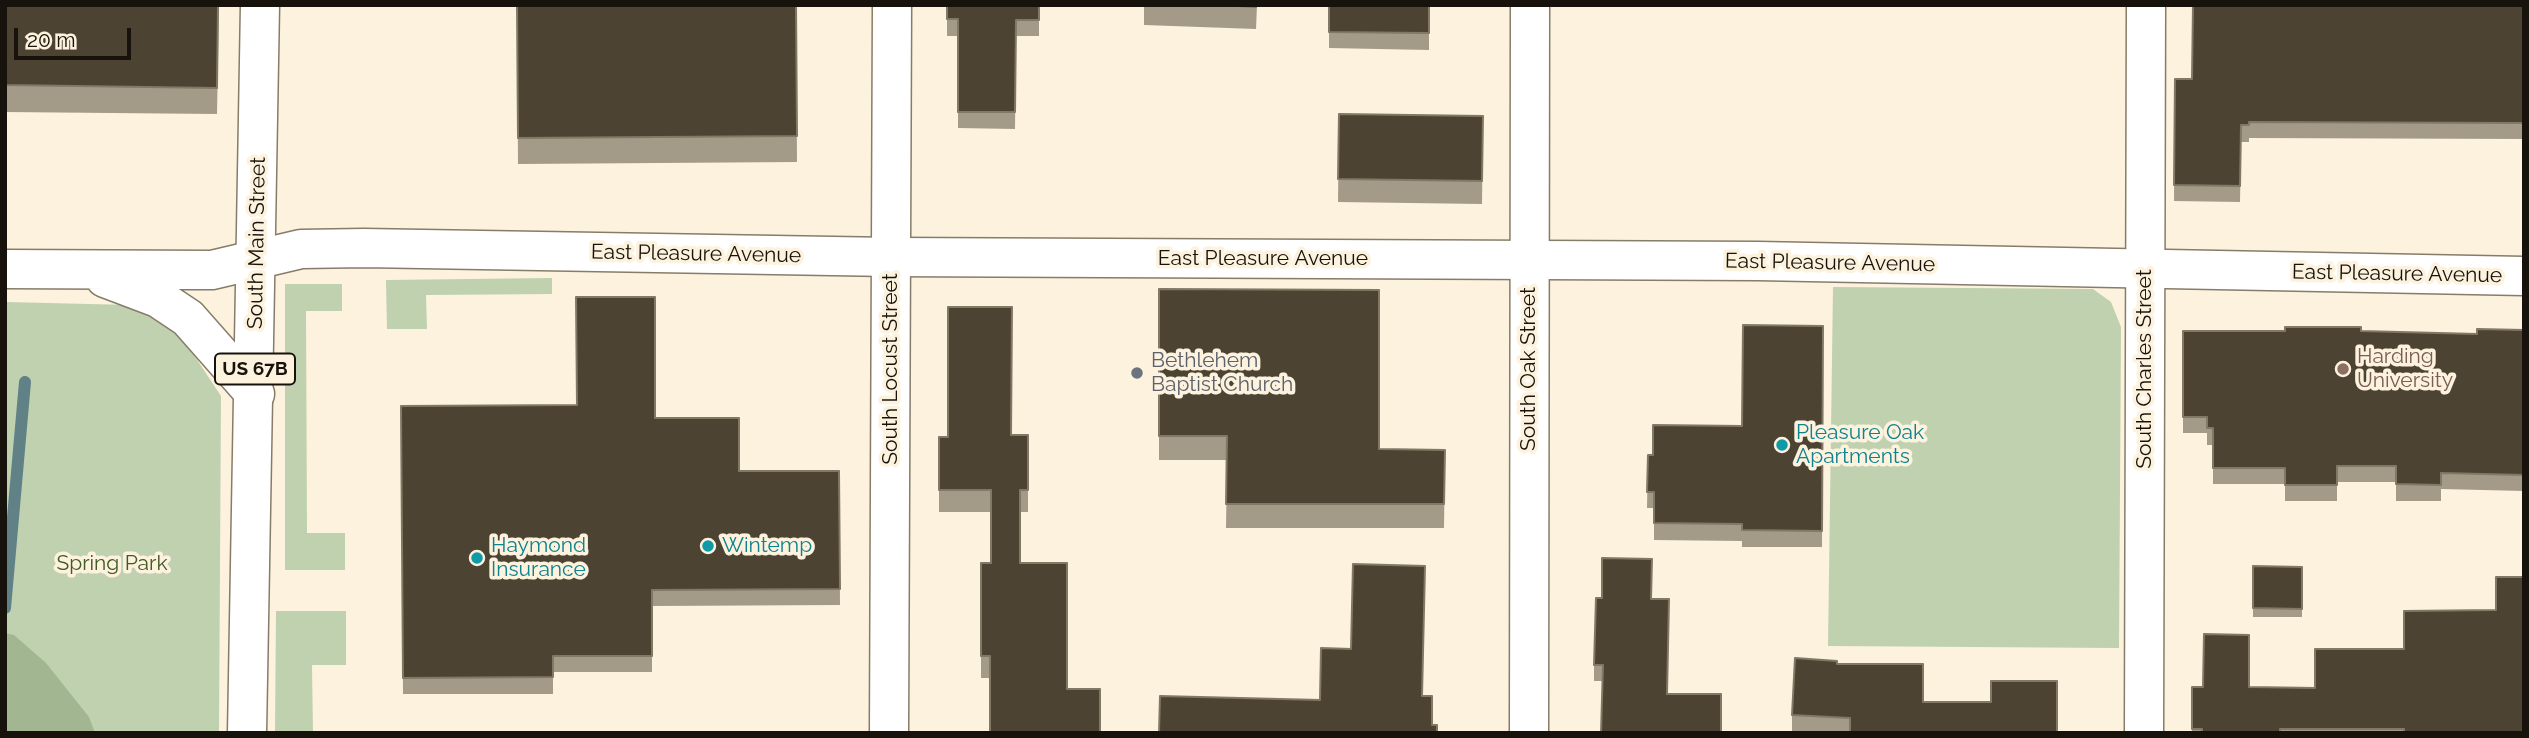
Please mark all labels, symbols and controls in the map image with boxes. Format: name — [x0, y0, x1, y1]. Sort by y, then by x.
scale bar — [18, 14, 135, 58]
text: 20 m — [27, 27, 75, 52]
street label: South Main Street — [243, 157, 271, 329]
street label: East Pleasure Avenue — [591, 240, 801, 268]
street label: East Pleasure Avenue — [1158, 246, 1368, 272]
street label: East Pleasure Avenue — [1725, 249, 1935, 277]
street label: East Pleasure Avenue — [2292, 260, 2502, 288]
street label: South Charles Street — [2132, 269, 2158, 469]
street label: South Locust Street — [878, 273, 904, 465]
street label: South Oak Street — [1516, 287, 1542, 451]
place label: Harding University — [2357, 344, 2453, 394]
place label: Bethlehem Baptist Church — [1151, 348, 1293, 398]
road number: US 67B — [215, 354, 295, 384]
marker: Harding University — [2335, 361, 2351, 377]
marker: Bethlehem Baptist Church — [1129, 365, 1145, 381]
place label: Pleasure Oak Apartments — [1796, 420, 1924, 470]
marker: Pleasure Oak Apartments — [1774, 437, 1790, 453]
place label: Haymond Insurance — [491, 533, 586, 583]
place label: Wintemp — [722, 533, 812, 559]
marker: Wintemp — [700, 538, 716, 554]
marker: Haymond Insurance — [469, 550, 485, 566]
park label: Spring Park — [56, 551, 168, 577]

